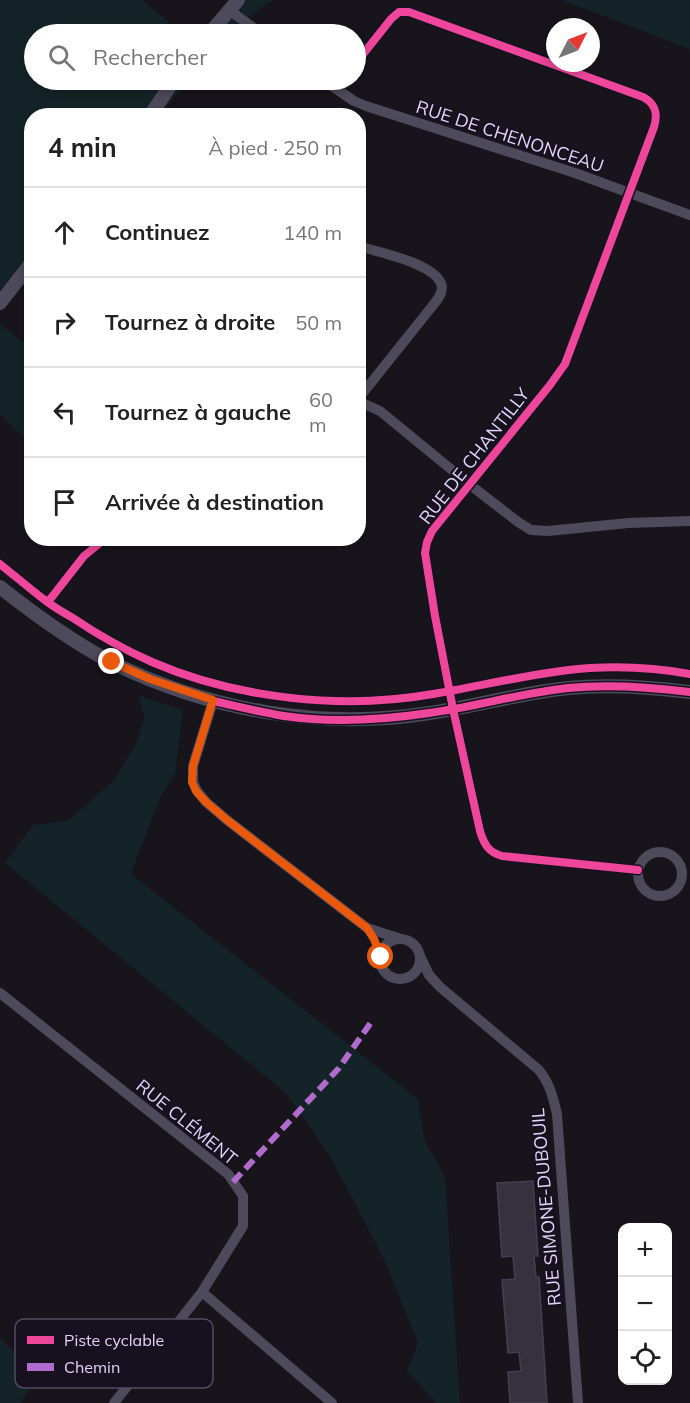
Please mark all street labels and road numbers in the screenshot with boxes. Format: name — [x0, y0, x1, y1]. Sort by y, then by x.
street label: RUE DE CHENONCEAU — [413, 95, 607, 177]
street label: RUE DE CHANTILLY — [414, 383, 535, 529]
street label: RUE CLÉMENT — [132, 1074, 242, 1170]
street label: RUE SIMONE-DUBOUIL — [526, 1107, 566, 1307]

